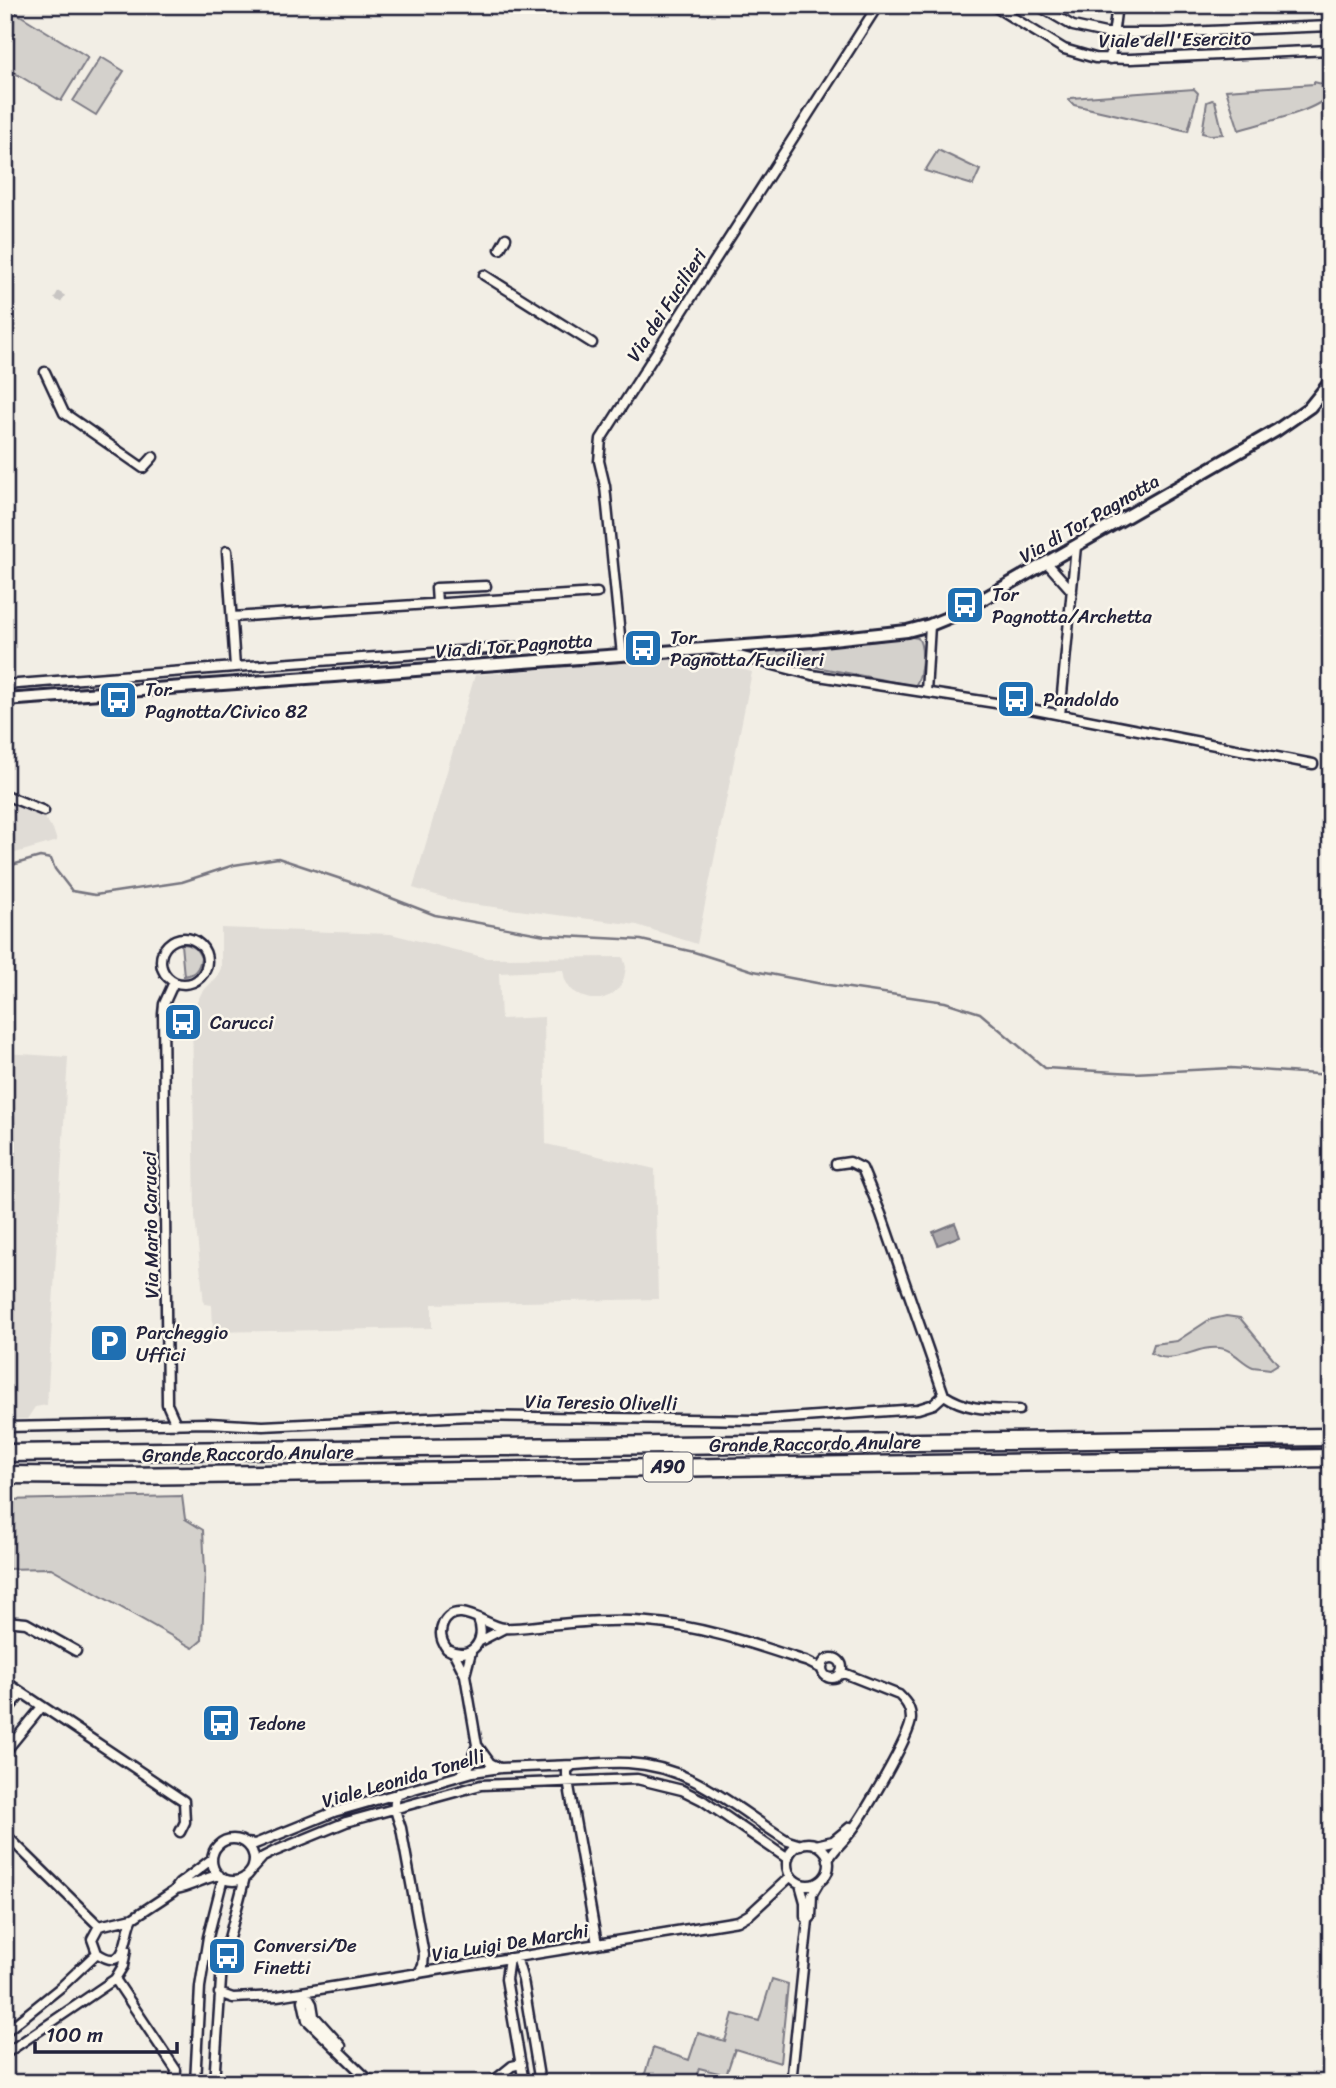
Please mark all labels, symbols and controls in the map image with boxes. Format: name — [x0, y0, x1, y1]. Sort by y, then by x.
street label: Viale dell'Esercito — [1098, 22, 1252, 57]
street label: Via dei Fucilieri — [617, 242, 716, 368]
street label: Via di Tor Pagnotta — [1013, 465, 1166, 572]
place label: Tor Pagnotta/Archetta — [992, 578, 1152, 633]
bus stop icon: Tor Pagnotta/Archetta — [944, 584, 986, 626]
place label: Tor Pagnotta/Fucilieri — [670, 621, 825, 676]
street label: Via di Tor Pagnotta — [434, 624, 594, 667]
bus stop icon: Tor Pagnotta/Fucilieri — [622, 627, 664, 669]
place label: Tor Pagnotta/Civico 82 — [145, 673, 308, 728]
bus stop icon: Pandoldo — [995, 678, 1037, 720]
bus stop icon: Tor Pagnotta/Civico 82 — [97, 679, 139, 721]
place label: Pandoldo — [1043, 683, 1119, 716]
bus stop icon: Carucci — [162, 1001, 204, 1043]
place label: Carucci — [210, 1006, 274, 1039]
street label: Via Mario Carucci — [133, 1150, 168, 1299]
place label: Parcheggio Uffici — [136, 1316, 228, 1371]
parking icon: Parcheggio Uffici — [88, 1322, 130, 1364]
street label: Via Teresio Olivelli — [525, 1385, 678, 1420]
street label: Grande Raccordo Anulare — [709, 1425, 921, 1462]
street label: Grande Raccordo Anulare — [142, 1435, 354, 1472]
road number: A90 — [644, 1452, 692, 1482]
bus stop icon: Tedone — [200, 1702, 242, 1744]
place label: Tedone — [248, 1707, 306, 1740]
street label: Viale Leonida Tonelli — [318, 1739, 489, 1817]
street label: Via Luigi De Marchi — [429, 1914, 591, 1971]
place label: Conversi/De Finetti — [254, 1929, 357, 1984]
bus stop icon: Conversi/De Finetti — [206, 1935, 248, 1977]
scale bar — [35, 2011, 177, 2055]
text: 100 m — [46, 2016, 103, 2054]

